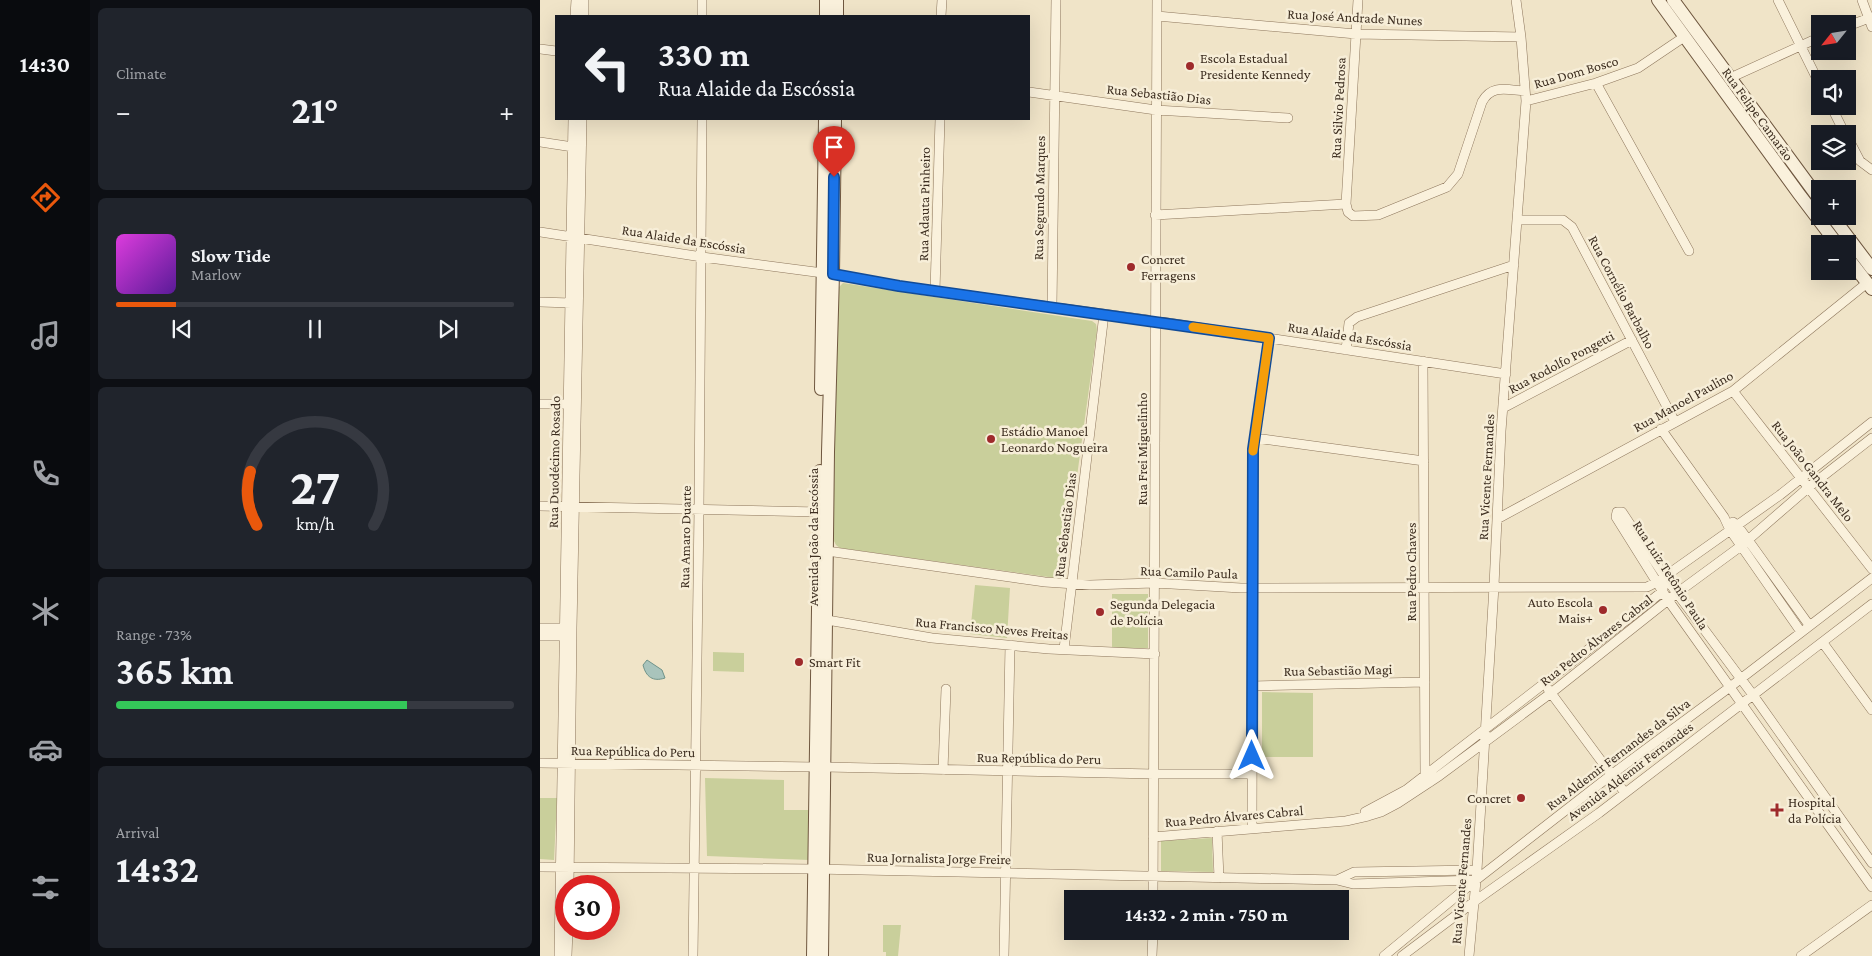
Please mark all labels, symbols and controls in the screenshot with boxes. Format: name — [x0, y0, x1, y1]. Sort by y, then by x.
street label: Rua José Andrade Nunes — [1287, 5, 1423, 29]
north arrow — [1811, 15, 1856, 60]
map controls — [1811, 15, 1856, 280]
icon: left — [575, 35, 640, 100]
text: 330 m — [658, 35, 750, 74]
place label: Escola Estadual Presidente Kennedy — [1200, 50, 1311, 82]
text: 14:30 — [20, 52, 70, 77]
street label: Rua Dom Bosco — [1532, 52, 1620, 92]
street label: Rua Silvio Pedrosa — [1327, 56, 1349, 159]
marker: Escola Estadual Presidente Kennedy — [1184, 60, 1196, 72]
street label: Rua Felipe Camarão — [1719, 64, 1797, 164]
text: Climate — [116, 65, 166, 82]
button: sound — [1811, 70, 1856, 115]
text: Rua Alaide da Escóssia — [658, 76, 855, 101]
street label: Rua Sebastião Dias — [1106, 81, 1212, 107]
text: 21° — [291, 89, 339, 131]
text: − — [116, 96, 131, 127]
text: + — [499, 96, 514, 127]
button: layers — [1811, 125, 1856, 170]
pin — [813, 126, 855, 177]
icon: arrive — [820, 133, 848, 161]
street label: Rua Segundo Marques — [1030, 136, 1048, 260]
street label: Rua Adauta Pinheiro — [915, 147, 933, 261]
icon: directions — [28, 180, 63, 215]
button: + — [1811, 180, 1856, 225]
street label: Rua Alaide da Escóssia — [621, 221, 748, 257]
street label: Rua Cornélio Barbalho — [1585, 233, 1659, 351]
button: − — [1811, 235, 1856, 280]
text: Slow Tide — [191, 245, 271, 266]
place label: Concret Ferragens — [1141, 251, 1196, 283]
marker: Concret Ferragens — [1125, 261, 1137, 273]
text: Marlow — [191, 266, 241, 283]
icon: previous — [168, 315, 196, 343]
icon: pause — [301, 315, 329, 343]
icon: next — [434, 315, 462, 343]
icon: music — [28, 318, 63, 353]
street label: Rua Alaide da Escóssia — [1287, 318, 1414, 354]
street label: Rua Rodolfo Pongetti — [1505, 327, 1617, 397]
street label: Rua Manoel Paulino — [1630, 367, 1736, 435]
street label: Rua Frei Miguelinho — [1134, 392, 1150, 506]
street label: Rua Duodécimo Rosado — [545, 396, 563, 528]
street label: Rua Vicente Fernandes — [1475, 413, 1497, 541]
street label: Rua João Gandra Melo — [1769, 417, 1857, 525]
place label: Estádio Manoel Leonardo Nogueira — [1001, 423, 1108, 455]
marker: Estádio Manoel Leonardo Nogueira — [985, 433, 997, 445]
icon: phone — [28, 456, 63, 491]
text: 27 — [290, 457, 340, 515]
street label: Avenida João da Escóssia — [805, 467, 821, 606]
street label: Rua Sebastião Dias — [1051, 472, 1079, 578]
street label: Rua Amaro Duarte — [676, 485, 694, 589]
text: km/h — [296, 514, 335, 534]
street label: Rua Luiz Tetônio Paula — [1630, 517, 1713, 633]
street label: Rua Pedro Chaves — [1403, 523, 1419, 621]
street label: Rua Camilo Paula — [1140, 562, 1239, 582]
street label: Rua Pedro Álvares Cabral — [1536, 591, 1656, 689]
icon: climate — [28, 594, 63, 629]
place label: Auto Escola Mais+ — [1528, 594, 1594, 626]
place label: Segunda Delegacia de Polícia — [1110, 596, 1216, 628]
marker: Auto Escola Mais+ — [1597, 604, 1609, 616]
marker: Segunda Delegacia de Polícia — [1094, 606, 1106, 618]
street label: Rua Francisco Neves Freitas — [915, 613, 1069, 643]
text: Range · 73% — [116, 626, 192, 643]
text: 365 km — [116, 650, 234, 692]
place label: Smart Fit — [809, 654, 861, 670]
marker: Smart Fit — [793, 656, 805, 668]
street label: Rua Sebastião Magi — [1283, 661, 1393, 679]
street label: Rua Aldemir Fernandes da Silva — [1543, 694, 1693, 813]
street label: Avenida Aldemir Fernandes — [1564, 718, 1696, 824]
position arrow — [1225, 729, 1277, 781]
icon: car — [28, 732, 63, 767]
street label: Rua República do Peru — [571, 742, 696, 760]
street label: Rua República do Peru — [977, 749, 1102, 767]
place label: Concret — [1467, 790, 1511, 806]
marker: Concret — [1515, 792, 1527, 804]
place label: Hospital da Polícia — [1788, 794, 1842, 826]
street label: Rua Pedro Álvares Cabral — [1164, 802, 1304, 830]
marker: Hospital da Polícia — [1770, 803, 1784, 817]
street label: Rua Vicente Fernandes — [1448, 817, 1474, 945]
text: Arrival — [116, 824, 160, 841]
text: 14:32 — [116, 848, 199, 890]
street label: Rua Jornalista Jorge Freire — [867, 849, 1011, 867]
icon: filters — [28, 870, 63, 905]
speed limit sign: 30 — [555, 875, 620, 940]
text: 14:32 · 2 min · 750 m — [1125, 904, 1288, 925]

